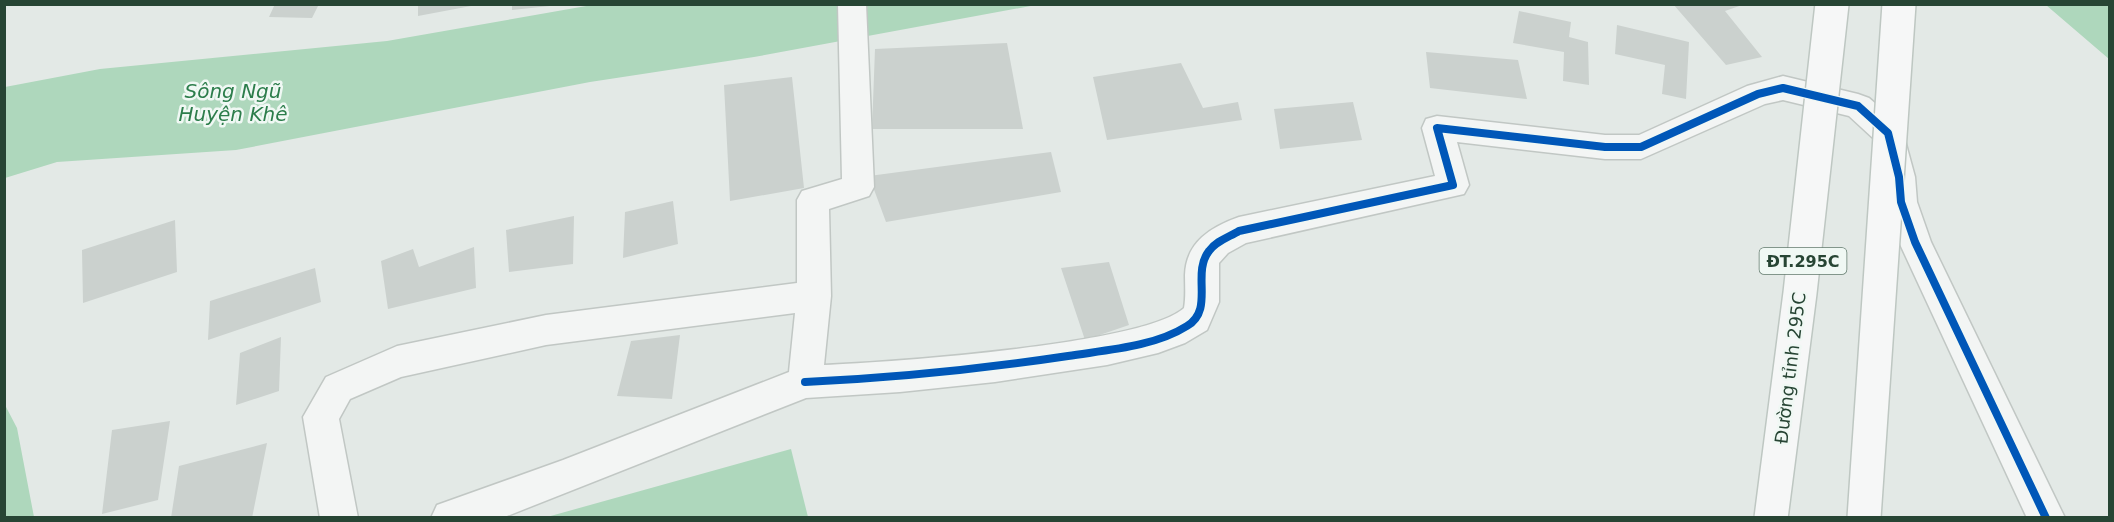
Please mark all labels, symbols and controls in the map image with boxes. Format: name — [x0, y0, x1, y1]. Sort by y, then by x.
water label: Sông Ngũ Huyện Khê — [179, 79, 287, 126]
road number: ĐT.295C — [1760, 248, 1846, 274]
street label: Đường tỉnh 295C — [1770, 291, 1810, 445]

